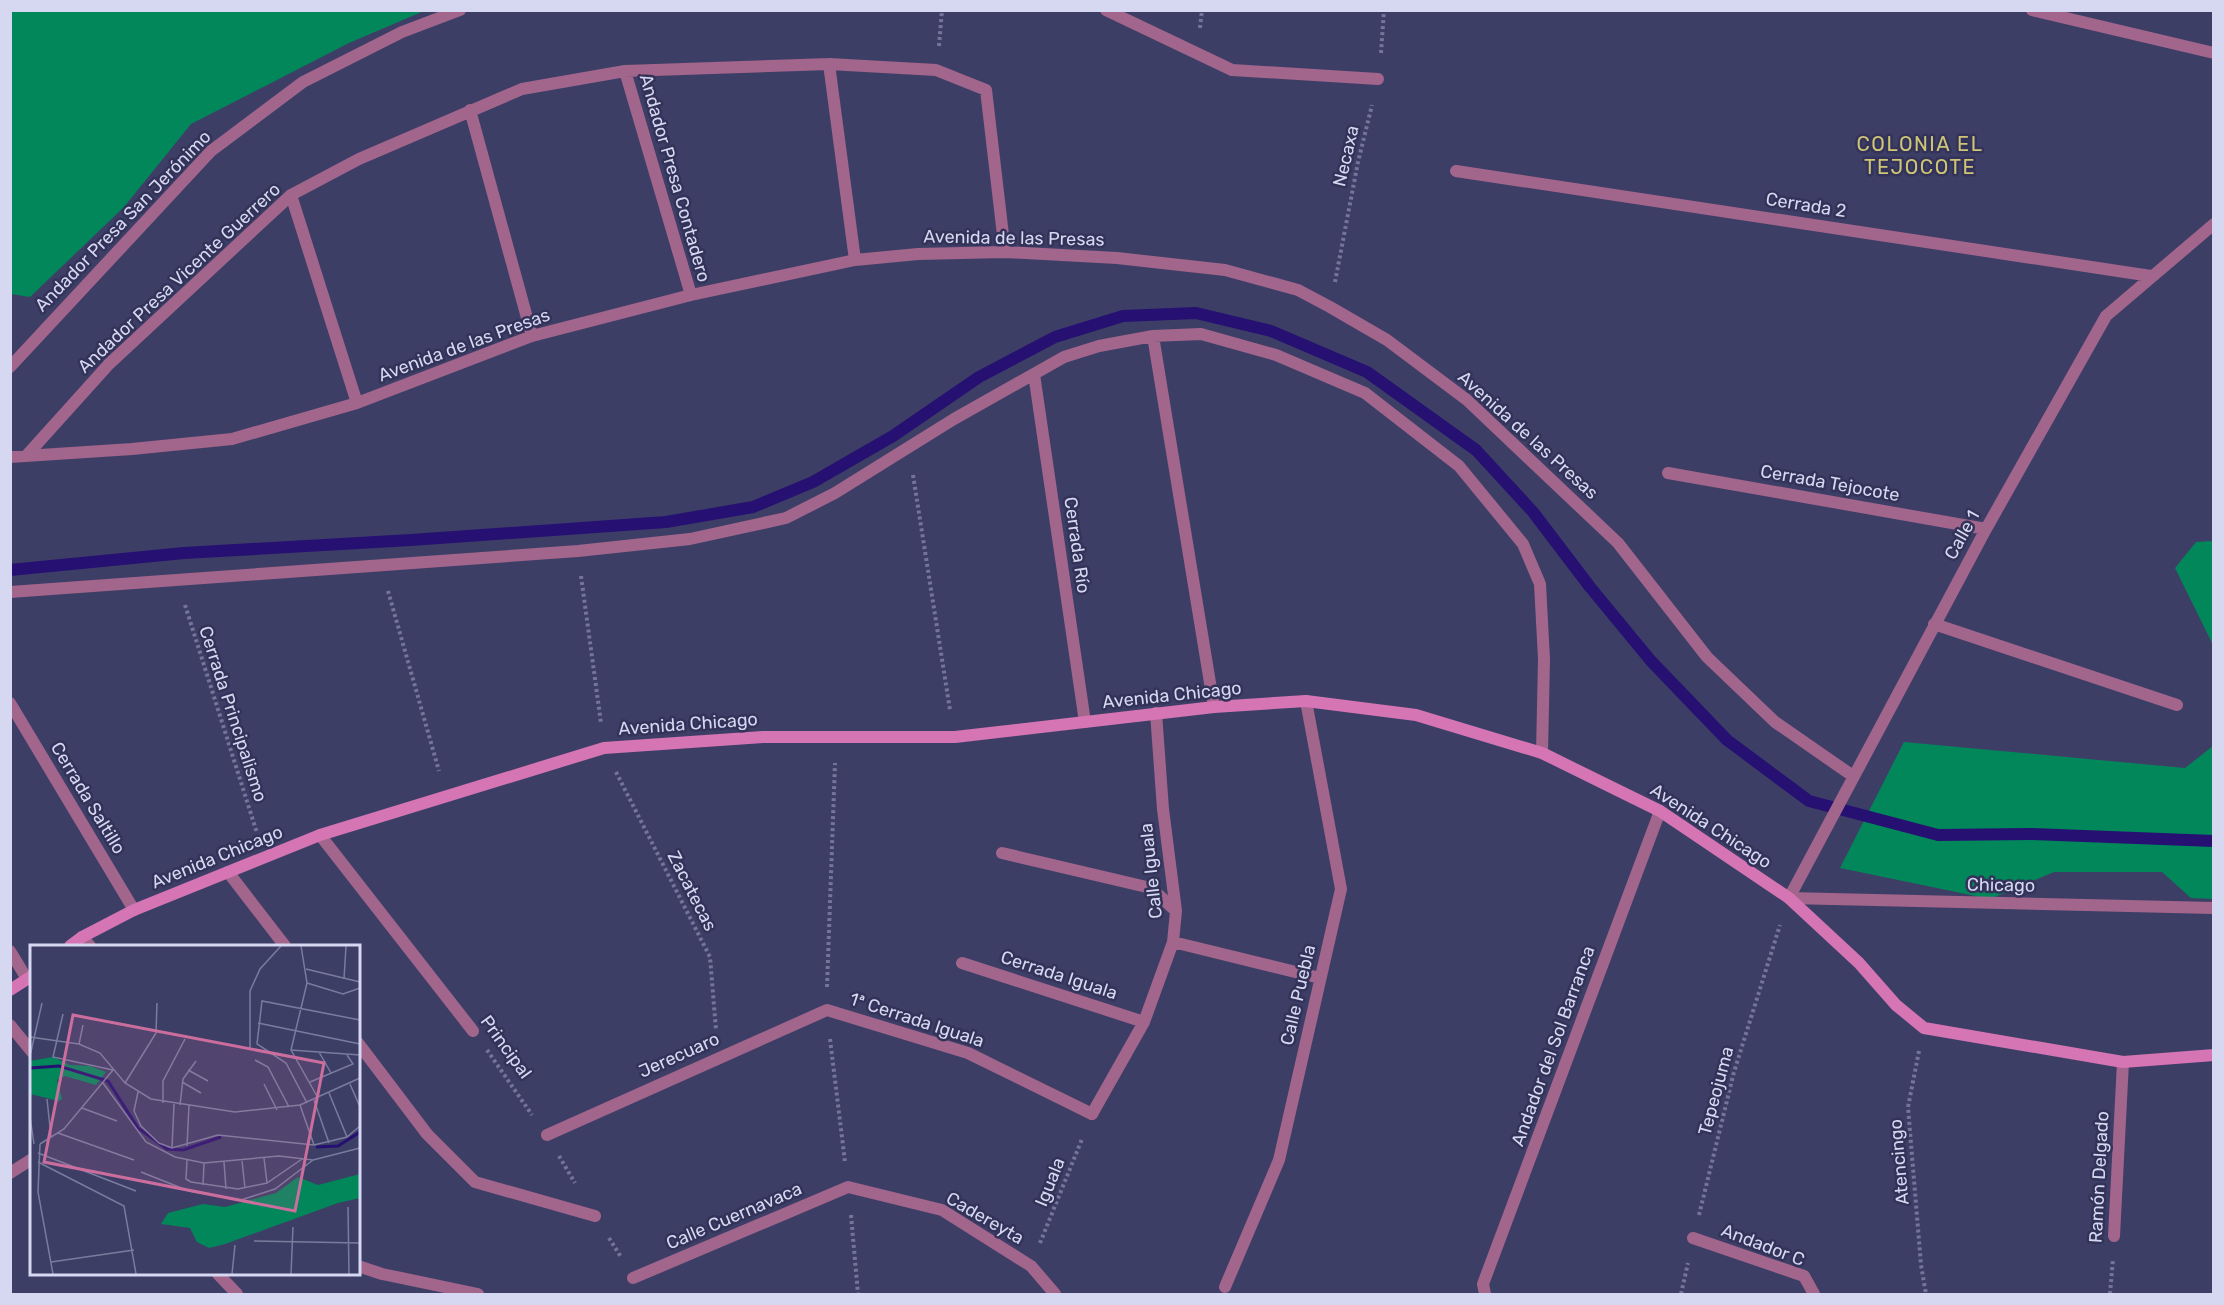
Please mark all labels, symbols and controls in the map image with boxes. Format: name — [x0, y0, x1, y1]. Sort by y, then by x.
street label: Andador Presa Contadero — [635, 72, 715, 284]
street label: Necaxa — [1328, 123, 1364, 189]
street label: Andador Presa San Jerónimo — [30, 126, 216, 316]
district label: COLONIA EL TEJOCOTE — [1857, 132, 1983, 179]
street label: Andador Presa Vicente Guerrero — [73, 178, 285, 378]
street label: Cerrada 2 — [1764, 188, 1848, 222]
street label: Avenida de las Presas — [923, 225, 1105, 251]
street label: Avenida de las Presas — [375, 304, 553, 386]
street label: Avenida de las Presas — [1453, 366, 1603, 504]
street label: Cerrada Tejocote — [1759, 460, 1901, 506]
street label: Cerrada Río — [1059, 495, 1095, 595]
street label: Calle 1 — [1940, 507, 1984, 563]
street label: Cerrada Principalismo — [194, 623, 272, 805]
street label: Avenida Chicago — [1101, 677, 1243, 713]
street label: Avenida Chicago — [618, 708, 758, 740]
street label: Cerrada Saltillo — [46, 738, 130, 858]
street label: Avenida Chicago — [1646, 779, 1776, 873]
street label: Avenida Chicago — [148, 821, 286, 893]
street label: Calle Iguala — [1135, 822, 1167, 920]
street label: Zacatecas — [663, 847, 721, 935]
street label: Chicago — [1967, 873, 2035, 897]
street label: Calle Puebla — [1276, 943, 1320, 1047]
street label: Andador del Sol Barranca — [1506, 943, 1600, 1149]
inset map — [30, 945, 360, 1275]
street label: Cerrada Iguala — [998, 946, 1120, 1004]
street label: 1ª Cerrada Iguala — [847, 988, 987, 1052]
street label: Principal — [476, 1011, 536, 1083]
street label: Jerecuaro — [635, 1027, 723, 1083]
street label: Tepeojuma — [1694, 1044, 1738, 1138]
street label: Ramón Delgado — [2085, 1111, 2113, 1243]
street label: Atencingo — [1884, 1118, 1914, 1206]
street label: Iguala — [1030, 1154, 1070, 1210]
street label: Calle Cuernavaca — [663, 1178, 805, 1254]
street label: Cadereyta — [942, 1187, 1028, 1249]
street label: Andador C — [1718, 1219, 1808, 1271]

